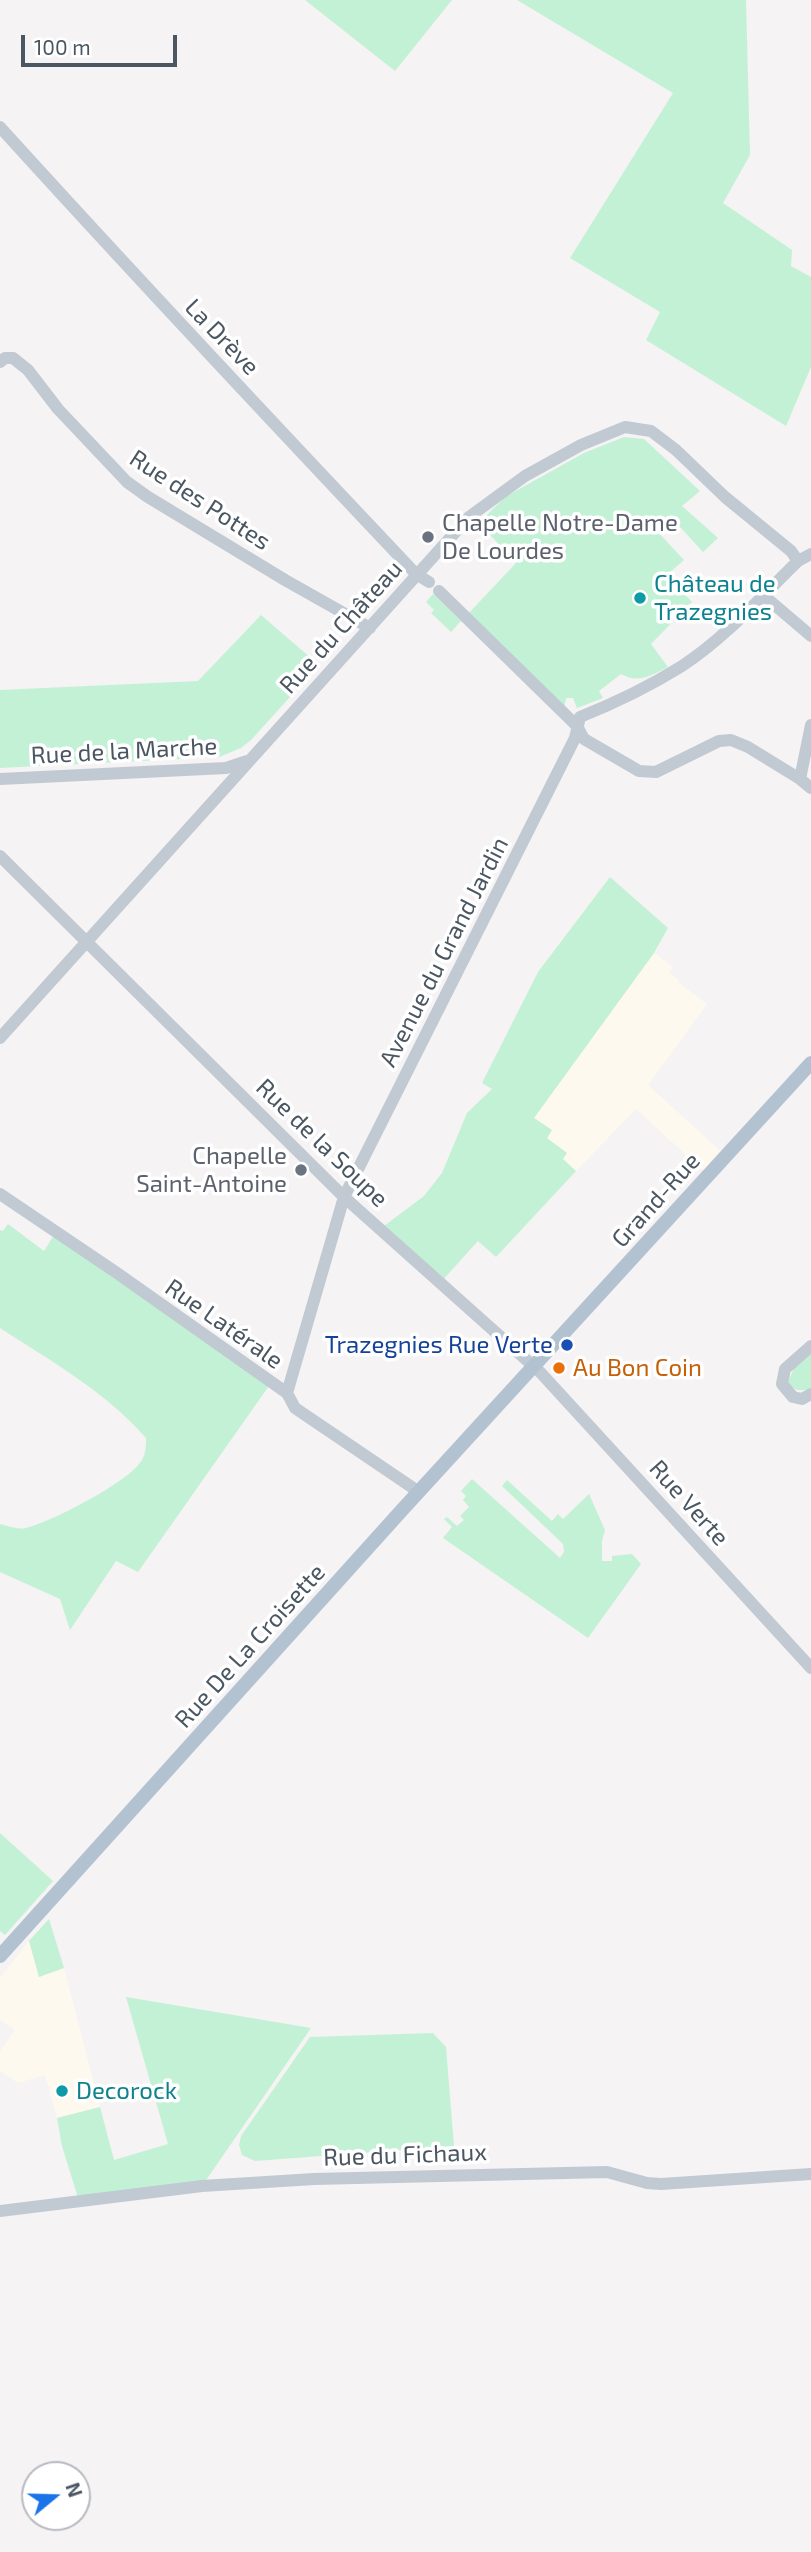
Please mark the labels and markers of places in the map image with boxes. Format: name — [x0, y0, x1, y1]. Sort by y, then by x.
place label: Chapelle Notre-Dame De Lourdes — [442, 509, 678, 565]
marker: Chapelle Notre-Dame De Lourdes — [420, 529, 436, 545]
place label: Château de Trazegnies — [654, 570, 776, 626]
marker: Château de Trazegnies — [632, 590, 648, 606]
place label: Chapelle Saint-Antoine — [136, 1142, 287, 1198]
marker: Chapelle Saint-Antoine — [293, 1162, 309, 1178]
place label: Trazegnies Rue Verte — [325, 1331, 553, 1359]
marker: Trazegnies Rue Verte — [559, 1337, 575, 1353]
place label: Au Bon Coin — [573, 1354, 702, 1382]
marker: Au Bon Coin — [551, 1360, 567, 1376]
place label: Decorock — [76, 2077, 177, 2105]
marker: Decorock — [54, 2083, 70, 2099]

